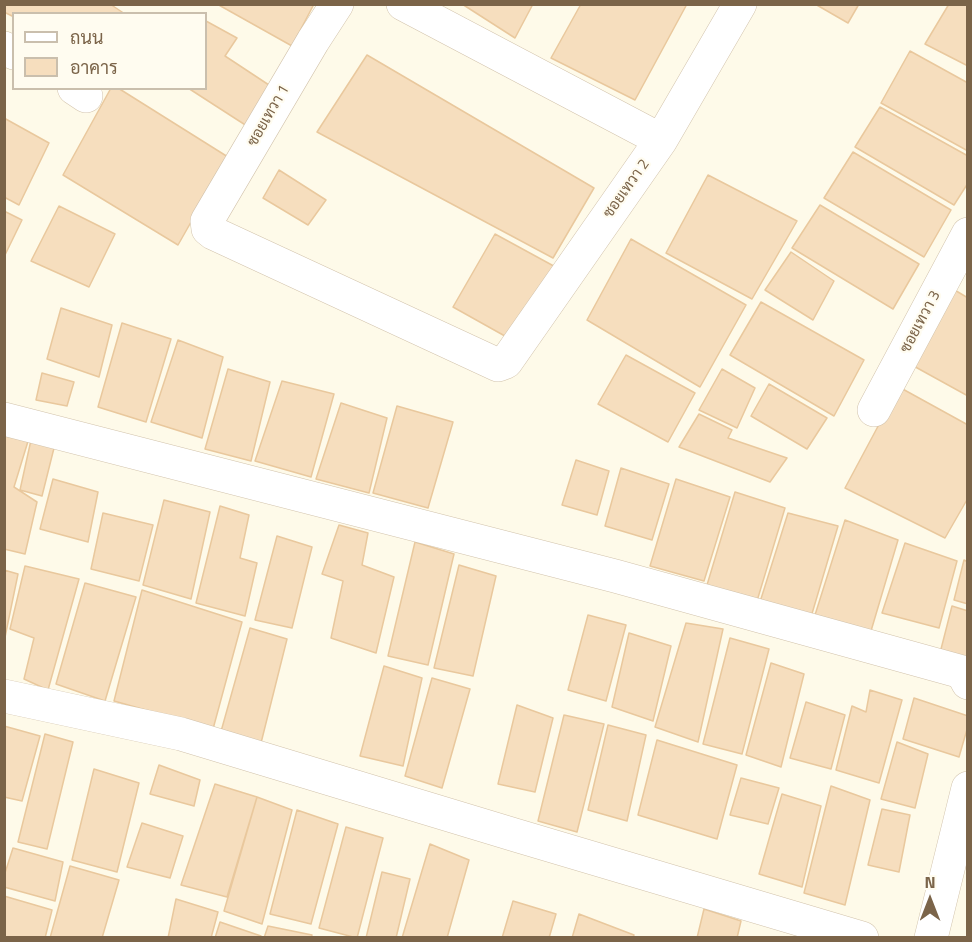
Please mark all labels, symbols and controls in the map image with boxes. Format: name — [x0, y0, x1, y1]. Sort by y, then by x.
legend — [12, 12, 207, 90]
text: ถนน — [70, 24, 103, 51]
text: อาคาร — [70, 54, 118, 81]
street label: ซอยเทวา 1 — [244, 82, 294, 150]
street label: ซอยเทวา 2 — [600, 156, 654, 222]
street label: ซอยเทวา 3 — [897, 288, 945, 356]
north arrow — [900, 870, 960, 930]
text: N — [924, 870, 936, 894]

